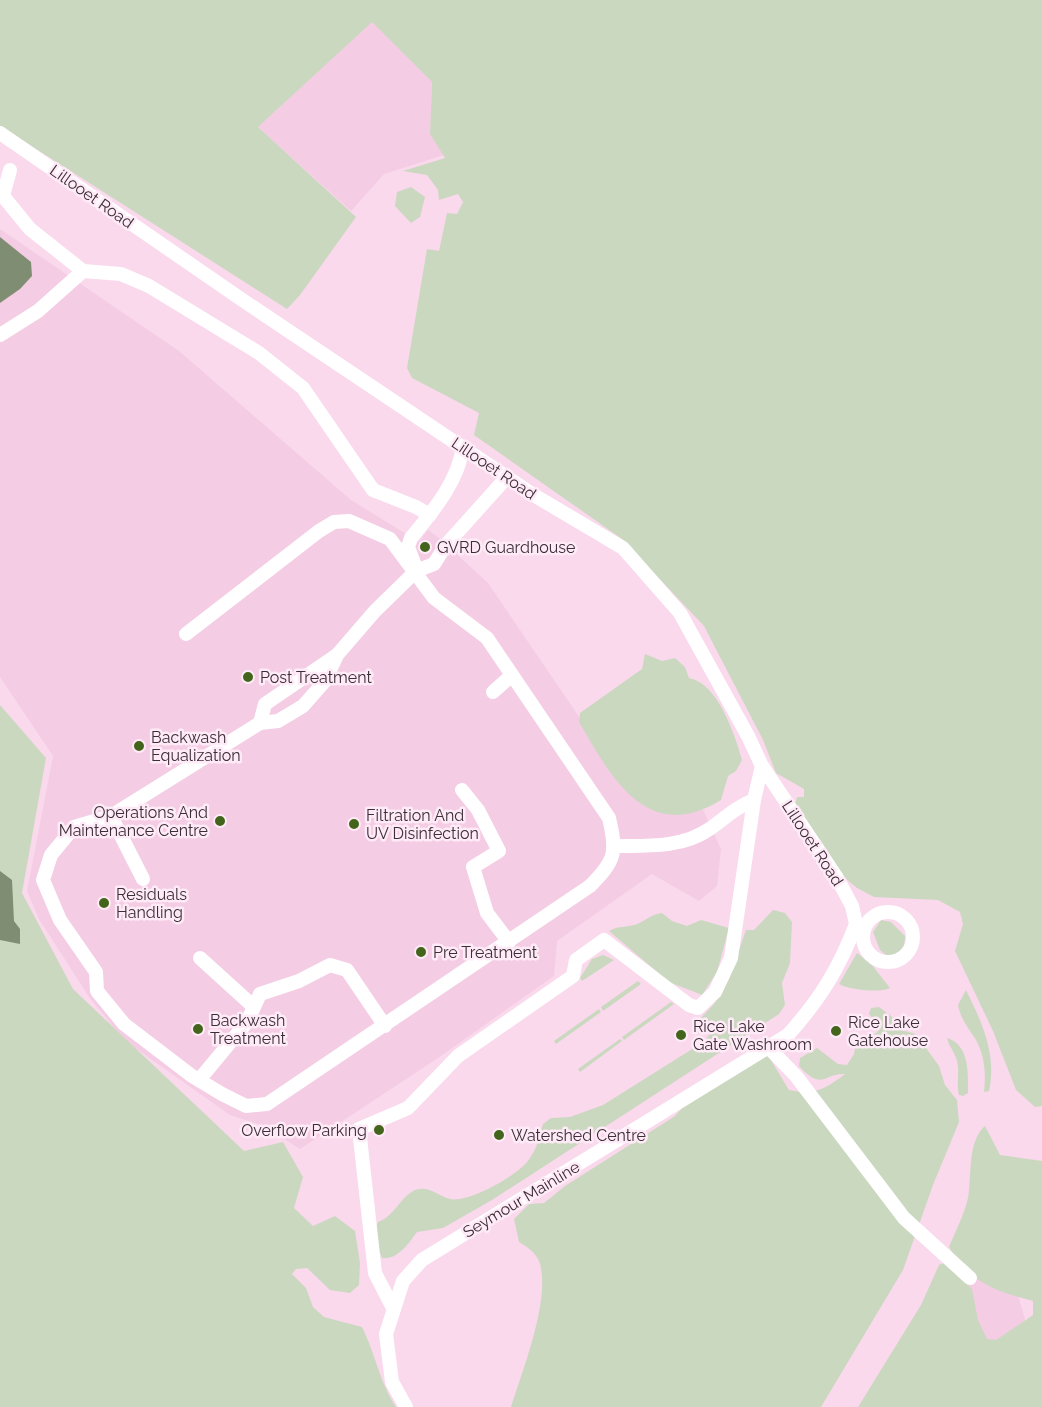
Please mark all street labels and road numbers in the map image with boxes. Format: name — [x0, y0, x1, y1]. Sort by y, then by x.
street label: Lillooet Road — [46, 161, 137, 232]
street label: Lillooet Road — [448, 433, 540, 504]
street label: Lillooet Road — [778, 797, 847, 889]
street label: Seymour Mainline — [460, 1157, 583, 1242]

